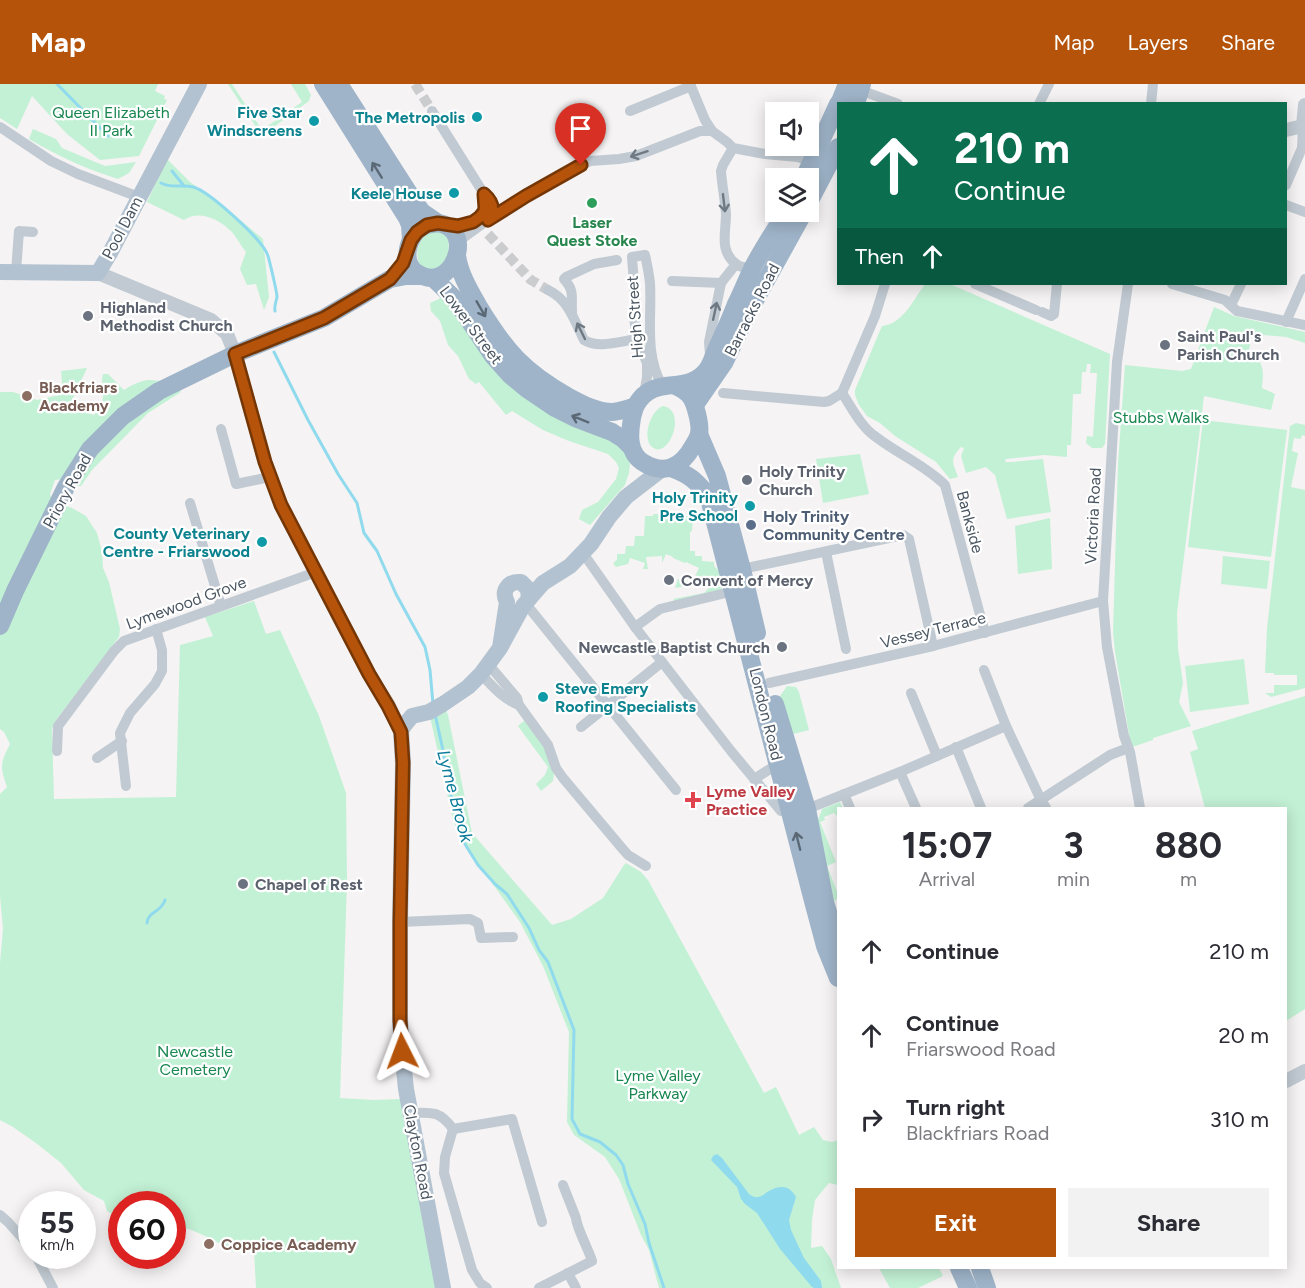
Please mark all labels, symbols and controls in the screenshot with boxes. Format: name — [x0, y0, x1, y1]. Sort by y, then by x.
text: Map — [30, 25, 86, 59]
text: Map — [1054, 30, 1094, 55]
text: Layers — [1127, 30, 1188, 55]
text: Share — [1221, 30, 1275, 55]
map controls — [765, 102, 819, 222]
button: sound — [765, 102, 819, 156]
park label: Queen Elizabeth II Park — [52, 103, 170, 140]
place label: Five Star Windscreens — [207, 103, 303, 140]
pin — [555, 103, 606, 165]
place label: The Metropolis — [355, 108, 466, 127]
marker: The Metropolis — [470, 110, 484, 124]
icon: arrive — [564, 112, 597, 145]
marker: Five Star Windscreens — [307, 114, 321, 128]
text: 210 m — [954, 123, 1070, 174]
icon: ahead — [855, 126, 933, 204]
one-way arrow — [630, 149, 649, 160]
one-way arrow — [370, 162, 382, 179]
button: layers — [765, 168, 819, 222]
text: Continue — [954, 174, 1066, 207]
place label: Keele House — [351, 184, 442, 203]
marker: Keele House — [447, 186, 461, 200]
one-way arrow — [719, 193, 730, 213]
street label: Pool Dam — [98, 194, 146, 262]
marker: Laser Quest Stoke — [585, 196, 599, 210]
place label: Laser Quest Stoke — [547, 213, 637, 250]
icon: ahead — [916, 240, 949, 273]
text: Then — [855, 243, 904, 270]
street label: Barracks Road — [720, 260, 784, 360]
street label: High Street — [623, 275, 647, 359]
street label: Lower Street — [436, 282, 506, 368]
place label: Highland Methodist Church — [100, 298, 233, 335]
one-way arrow — [475, 300, 487, 317]
one-way arrow — [710, 302, 721, 322]
marker: Highland Methodist Church — [81, 309, 95, 323]
one-way arrow — [574, 322, 586, 340]
place label: Saint Paul's Parish Church — [1177, 327, 1279, 364]
marker: Saint Paul's Parish Church — [1158, 338, 1172, 352]
place label: Blackfriars Academy — [39, 378, 118, 415]
marker: Blackfriars Academy — [20, 389, 34, 403]
park label: Stubbs Walks — [1113, 408, 1209, 427]
one-way arrow — [571, 413, 590, 424]
street label: Priory Road — [39, 450, 95, 532]
place label: Holy Trinity Church — [759, 462, 846, 499]
street label: Victoria Road — [1081, 467, 1105, 565]
marker: Holy Trinity Church — [740, 473, 754, 487]
place label: Holy Trinity Pre School — [652, 488, 739, 525]
street label: Bankside — [953, 489, 988, 556]
marker: Holy Trinity Pre School — [743, 499, 757, 513]
place label: Holy Trinity Community Centre — [763, 507, 905, 544]
marker: Holy Trinity Community Centre — [744, 518, 758, 532]
place label: County Veterinary Centre - Friarswood — [103, 524, 251, 561]
marker: County Veterinary Centre - Friarswood — [255, 535, 269, 549]
place label: Convent of Mercy — [681, 571, 814, 590]
street label: Lymewood Grove — [123, 572, 249, 634]
marker: Convent of Mercy — [662, 573, 676, 587]
street label: Vessey Terrace — [878, 608, 988, 652]
place label: Newcastle Baptist Church — [578, 638, 770, 657]
marker: Newcastle Baptist Church — [775, 640, 789, 654]
street label: London Road — [745, 666, 787, 762]
place label: Steve Emery Roofing Specialists — [555, 679, 697, 716]
marker: Steve Emery Roofing Specialists — [536, 690, 550, 704]
water label: Lyme Brook — [432, 747, 478, 846]
place label: Lyme Valley Practice — [706, 782, 796, 819]
marker: Lyme Valley Practice — [684, 791, 702, 809]
text: 15:07 — [902, 824, 992, 867]
text: 3 — [1063, 824, 1083, 867]
text: 880 — [1155, 824, 1222, 867]
one-way arrow — [792, 832, 804, 851]
text: Arrival — [919, 867, 975, 891]
text: min — [1057, 867, 1090, 891]
text: m — [1180, 867, 1197, 891]
place label: Chapel of Rest — [255, 875, 363, 894]
marker: Chapel of Rest — [236, 877, 250, 891]
icon: ahead — [855, 935, 888, 968]
text: Continue — [906, 938, 999, 965]
text: 210 m — [1209, 938, 1269, 965]
text: Continue — [906, 1010, 999, 1037]
position arrow — [370, 1019, 434, 1083]
icon: ahead — [855, 1019, 888, 1052]
text: 20 m — [1218, 1022, 1269, 1049]
text: Friarswood Road — [906, 1037, 1056, 1061]
park label: Newcastle Cemetery — [157, 1042, 233, 1079]
park label: Lyme Valley Parkway — [615, 1066, 701, 1103]
text: Turn right — [906, 1094, 1005, 1121]
street label: Clayton Road — [399, 1103, 437, 1201]
icon: right — [855, 1103, 888, 1136]
text: 310 m — [1210, 1106, 1269, 1133]
text: Blackfriars Road — [906, 1121, 1049, 1145]
button: Exit — [855, 1188, 1056, 1257]
button: Share — [1068, 1188, 1269, 1257]
speed limit sign: 60 — [108, 1191, 186, 1269]
text: 55 — [40, 1204, 74, 1241]
place label: Coppice Academy — [221, 1235, 357, 1254]
text: km/h — [40, 1236, 74, 1254]
marker: Coppice Academy — [202, 1237, 216, 1251]

